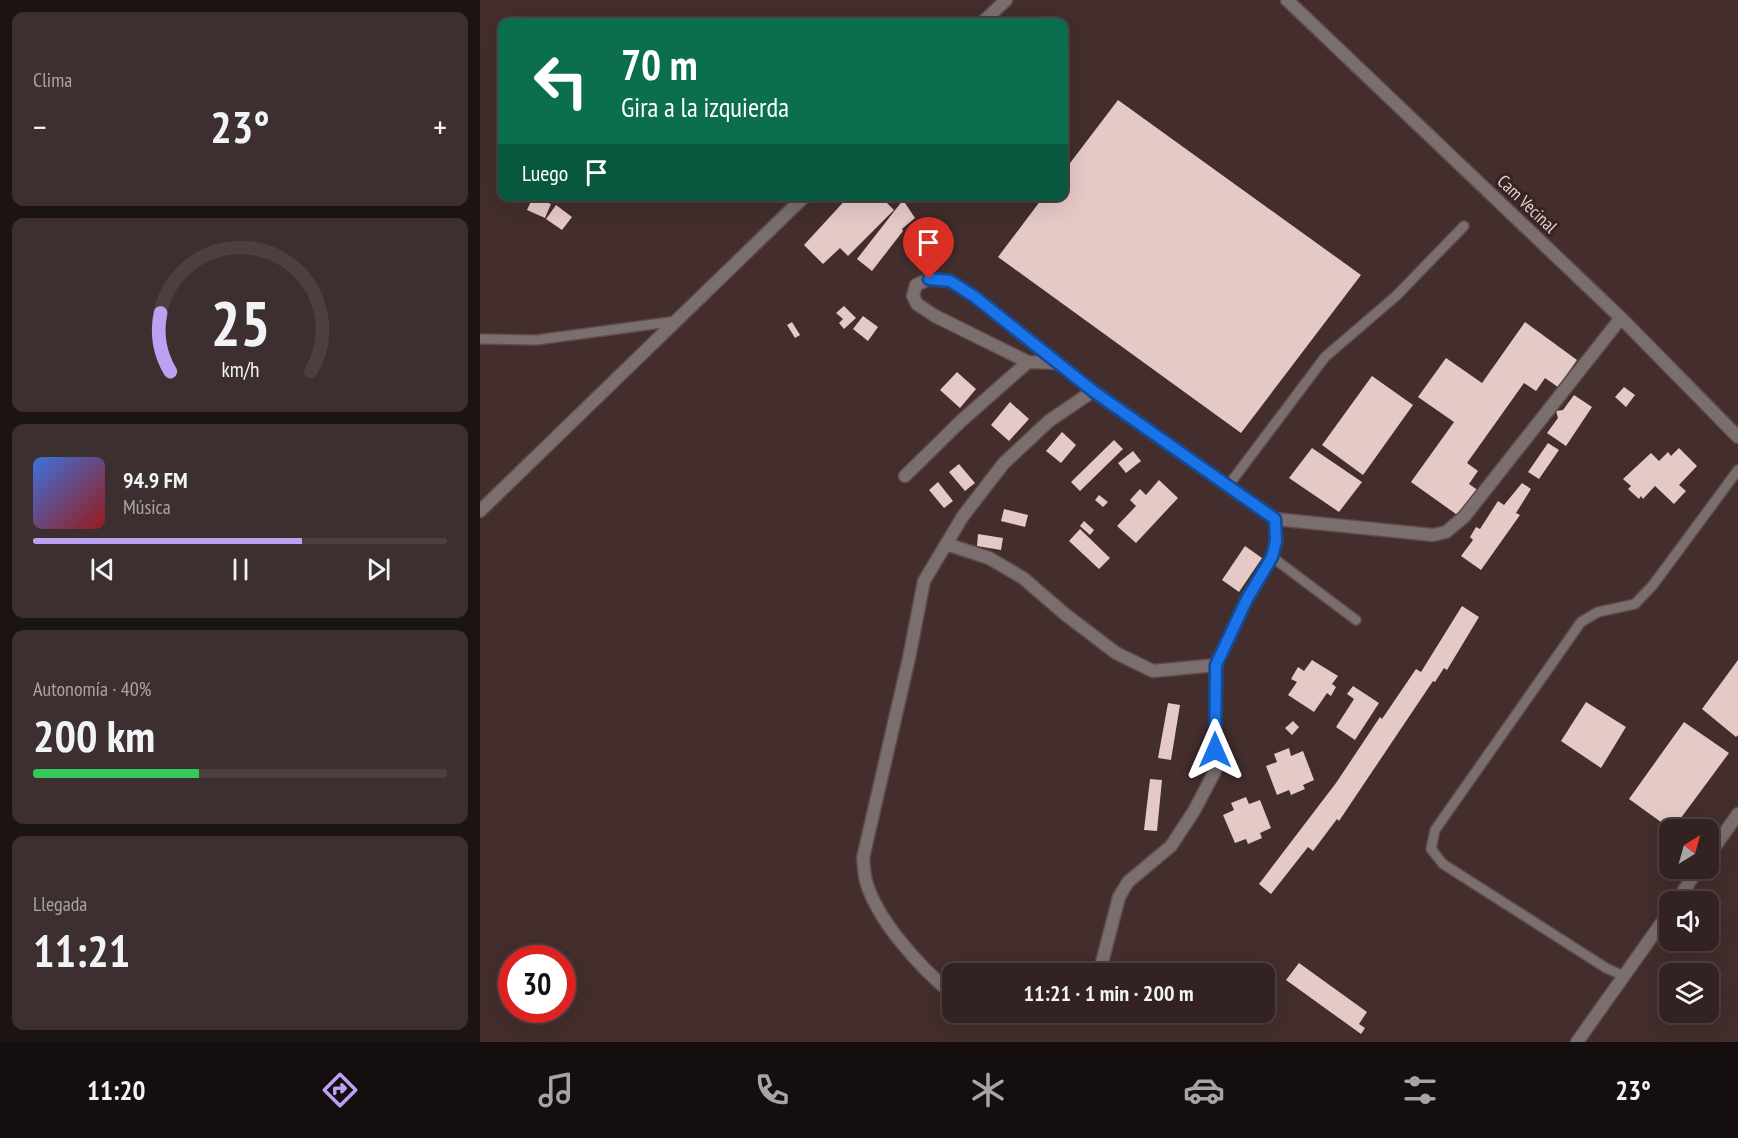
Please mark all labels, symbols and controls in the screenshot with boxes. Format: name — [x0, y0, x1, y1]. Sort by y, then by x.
text: 70 m — [621, 37, 698, 92]
icon: left — [522, 42, 600, 120]
text: Clima — [33, 67, 72, 93]
text: Gira a la izquierda — [621, 90, 789, 124]
text: 23° — [210, 97, 270, 155]
text: − — [33, 105, 47, 148]
text: + — [433, 105, 447, 148]
icon: arrive — [580, 156, 613, 189]
text: Luego — [522, 159, 568, 187]
street label: Cam Vecinal — [1493, 169, 1563, 238]
pin — [903, 217, 954, 279]
icon: arrive — [912, 226, 945, 259]
text: 25 — [210, 282, 270, 363]
text: km/h — [221, 355, 259, 383]
text: 94.9 FM — [123, 466, 188, 494]
text: Música — [123, 494, 171, 520]
icon: previous — [86, 553, 119, 586]
icon: pause — [224, 553, 257, 586]
icon: next — [362, 553, 395, 586]
text: Autonomía · 40% — [33, 676, 151, 702]
text: 200 km — [33, 706, 155, 764]
position arrow — [1183, 718, 1247, 782]
north arrow — [1659, 819, 1719, 879]
map controls — [1659, 819, 1719, 1023]
text: Llegada — [33, 891, 87, 917]
button: sound — [1659, 891, 1719, 951]
text: 11:21 — [33, 921, 130, 979]
speed limit sign: 30 — [498, 945, 576, 1023]
button: layers — [1659, 963, 1719, 1023]
text: 11:21 · 1 min · 200 m — [1023, 979, 1194, 1007]
icon: directions — [319, 1069, 361, 1111]
icon: music — [535, 1069, 577, 1111]
icon: phone — [751, 1069, 793, 1111]
icon: climate — [967, 1069, 1009, 1111]
icon: car — [1183, 1069, 1225, 1111]
icon: filters — [1399, 1069, 1441, 1111]
text: 11:20 — [87, 1073, 145, 1107]
text: 23° — [1615, 1073, 1651, 1107]

